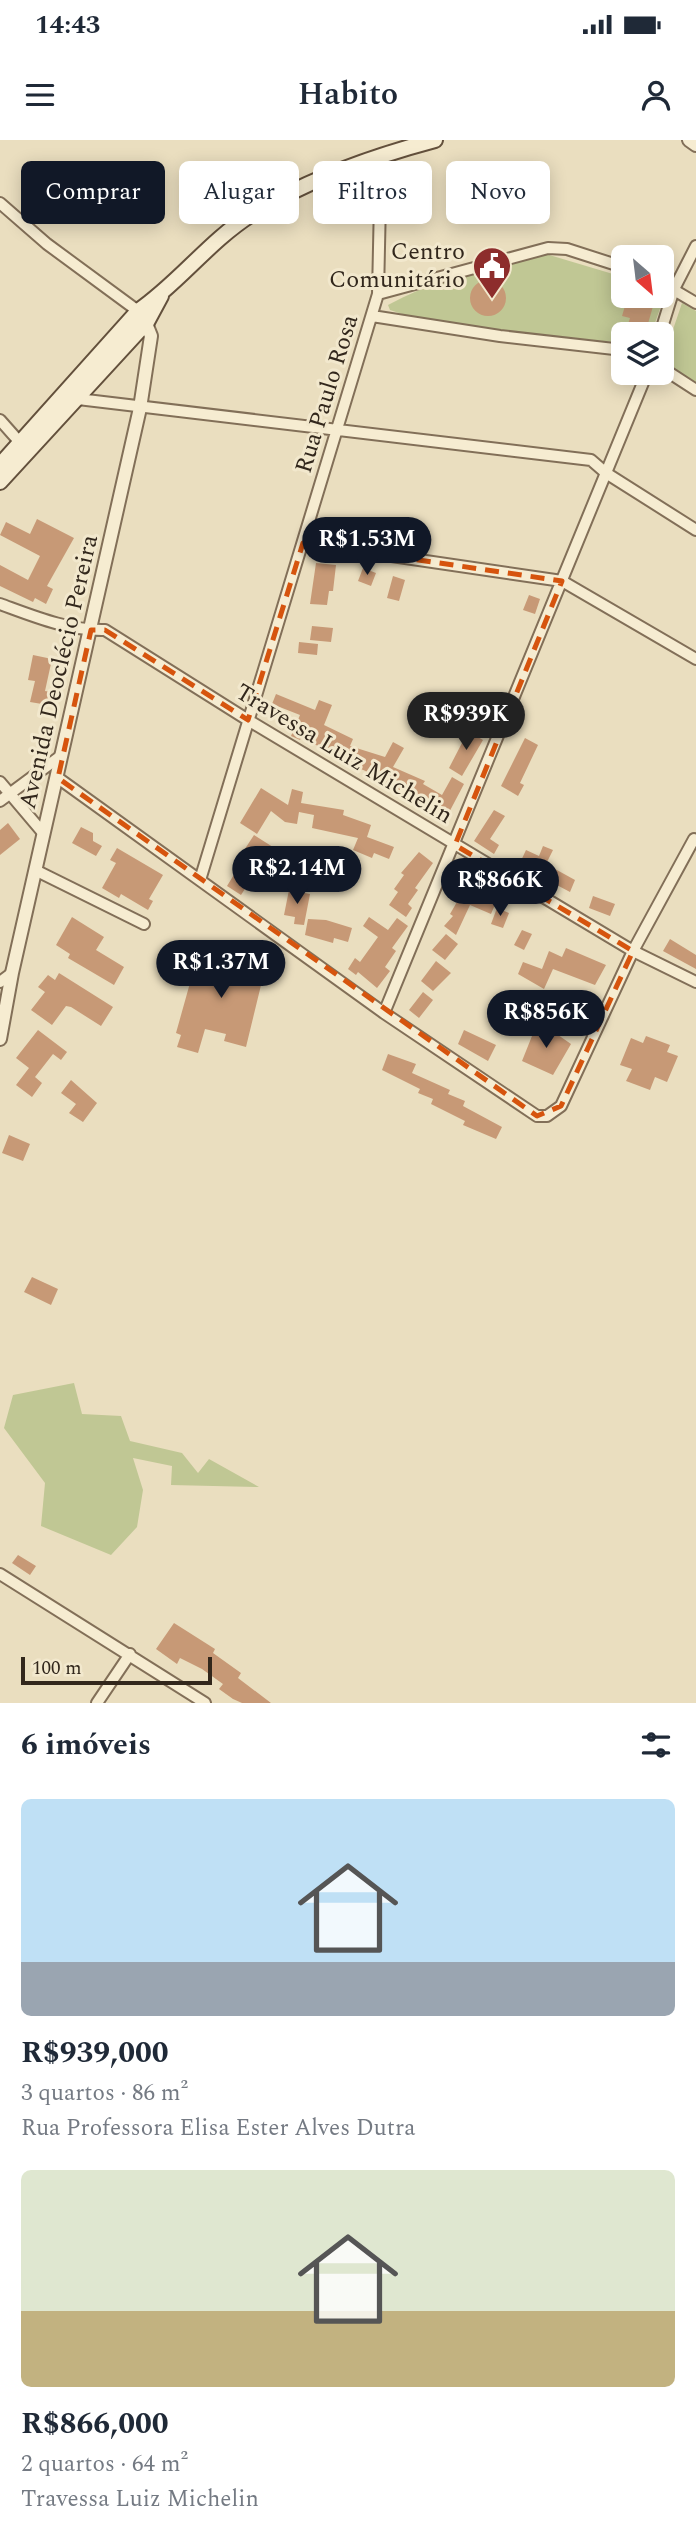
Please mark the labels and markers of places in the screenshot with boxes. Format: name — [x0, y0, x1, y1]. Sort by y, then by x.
place label: Centro Comunitário — [329, 234, 465, 298]
public building icon: Centro Comunitário — [471, 245, 513, 300]
pin: R$1.53M — [302, 518, 432, 577]
pin: R$939K — [409, 692, 523, 752]
pin: R$2.14M — [232, 846, 362, 906]
pin: R$866K — [443, 858, 557, 918]
pin: R$1.37M — [156, 940, 286, 1000]
pin: R$856K — [489, 990, 603, 1050]

